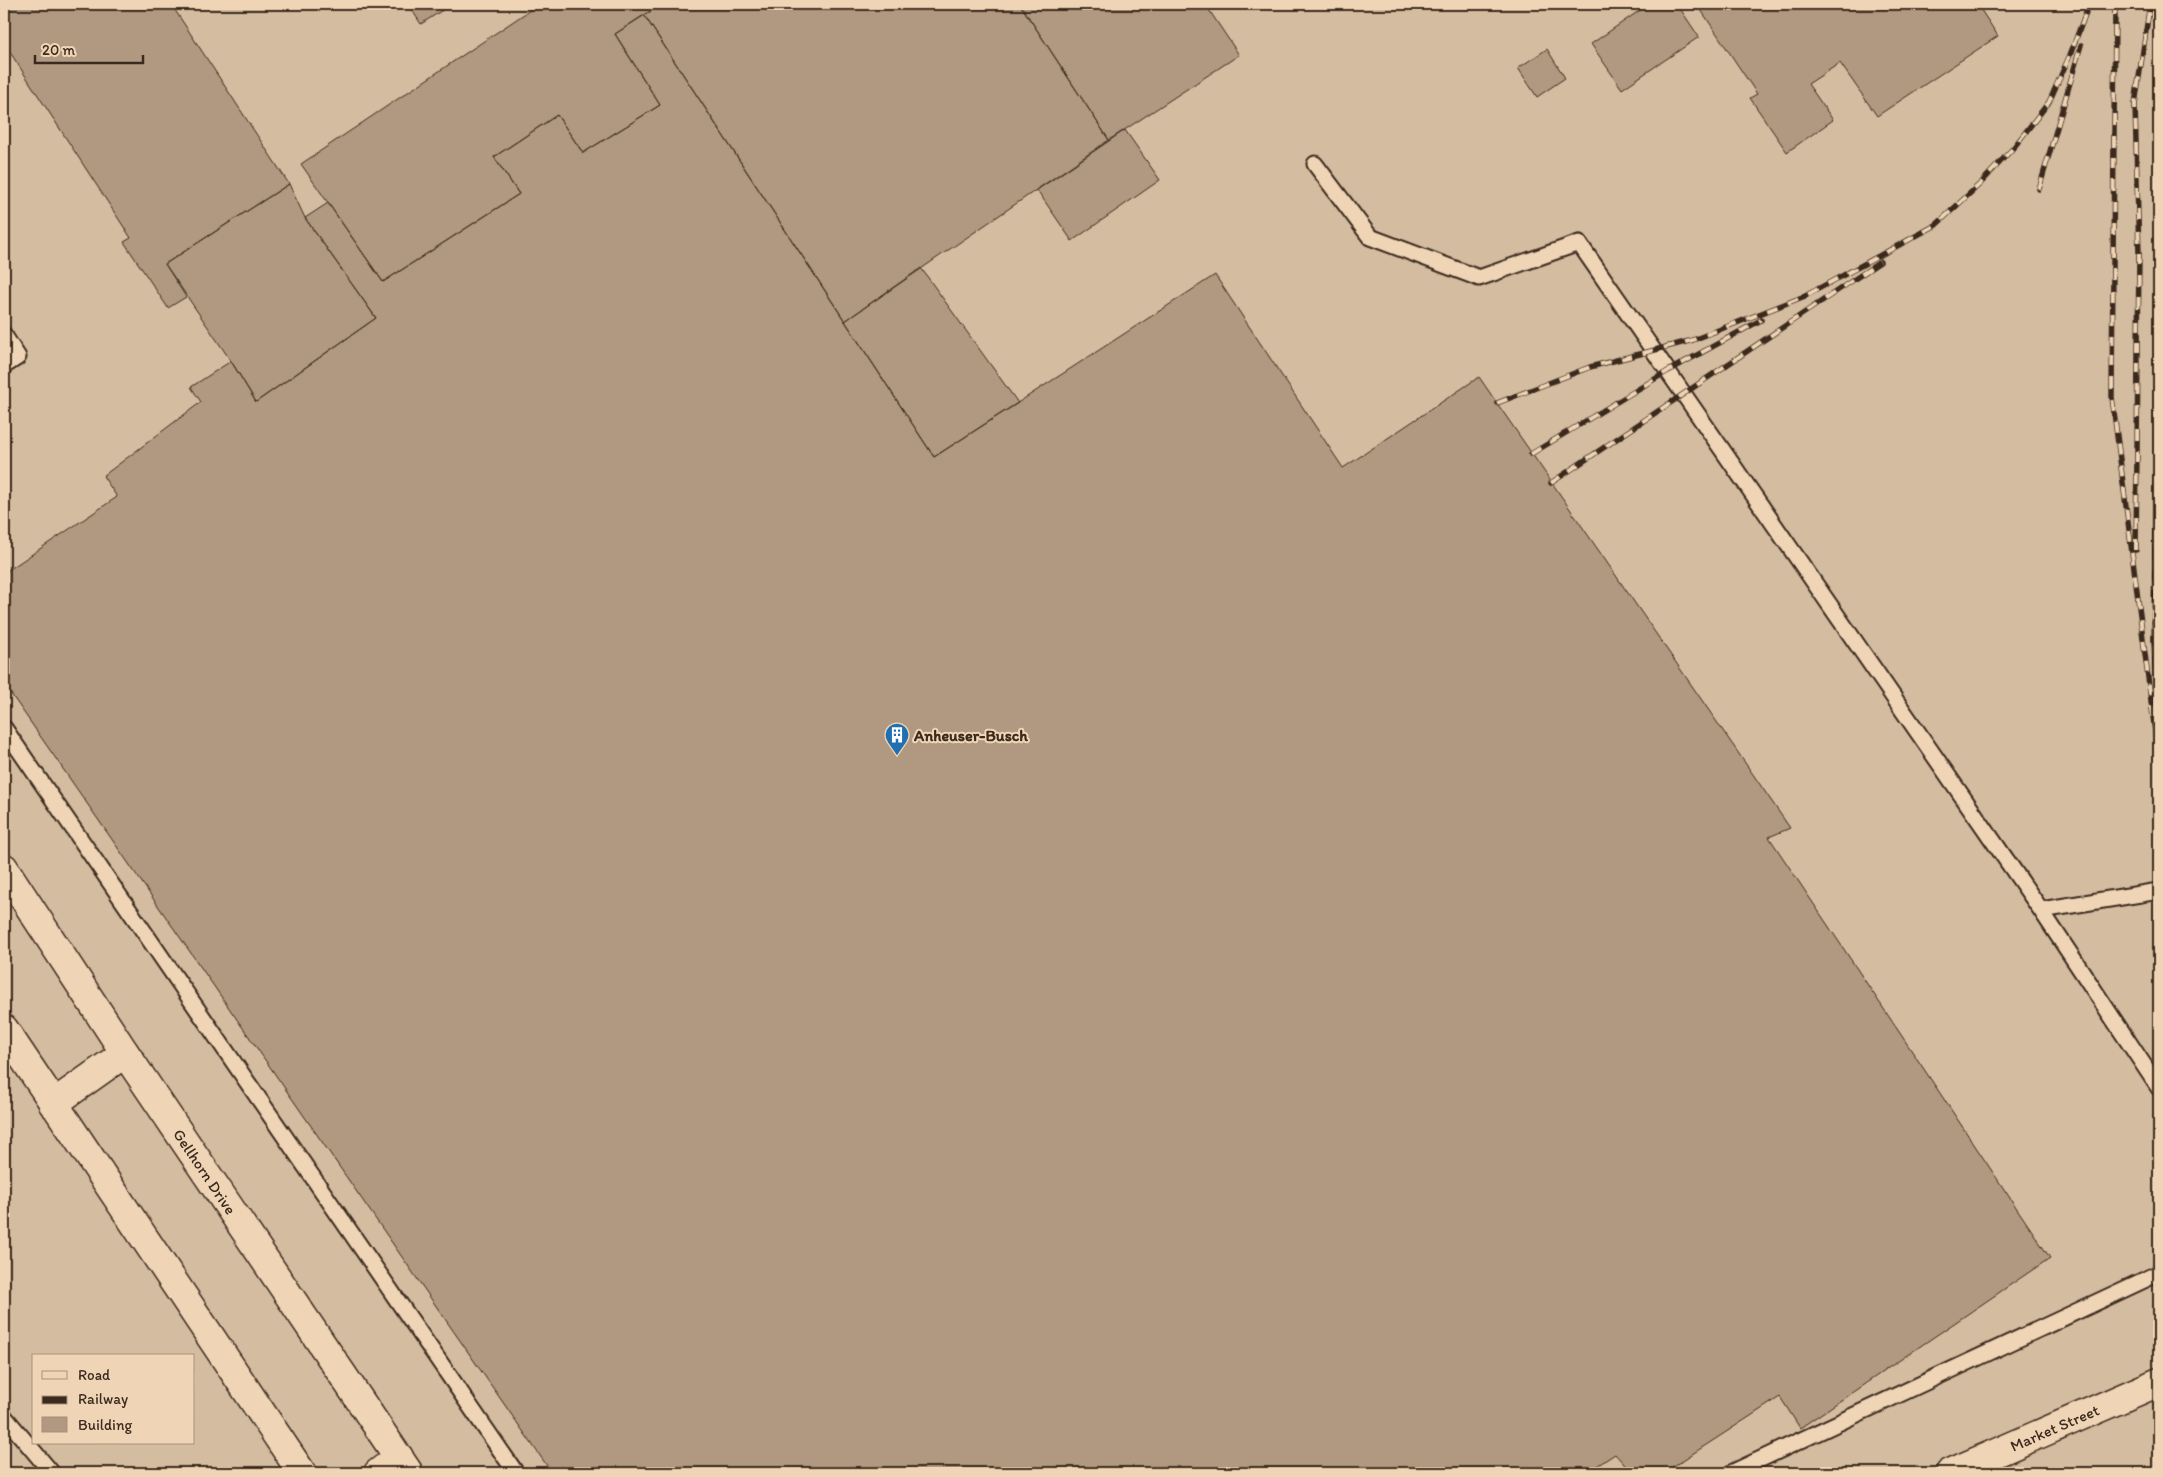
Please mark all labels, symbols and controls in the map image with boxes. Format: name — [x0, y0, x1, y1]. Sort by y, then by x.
scale bar — [35, 32, 142, 64]
text: 20 m — [42, 41, 76, 59]
building icon: Anheuser-Busch — [884, 722, 910, 756]
place label: Anheuser-Busch — [913, 726, 1028, 745]
street label: Gellhorn Drive — [169, 1125, 241, 1218]
legend — [32, 1354, 195, 1444]
text: Road — [78, 1366, 111, 1384]
text: Railway — [78, 1390, 128, 1408]
street label: Market Street — [2007, 1400, 2102, 1455]
text: Building — [78, 1416, 132, 1434]

